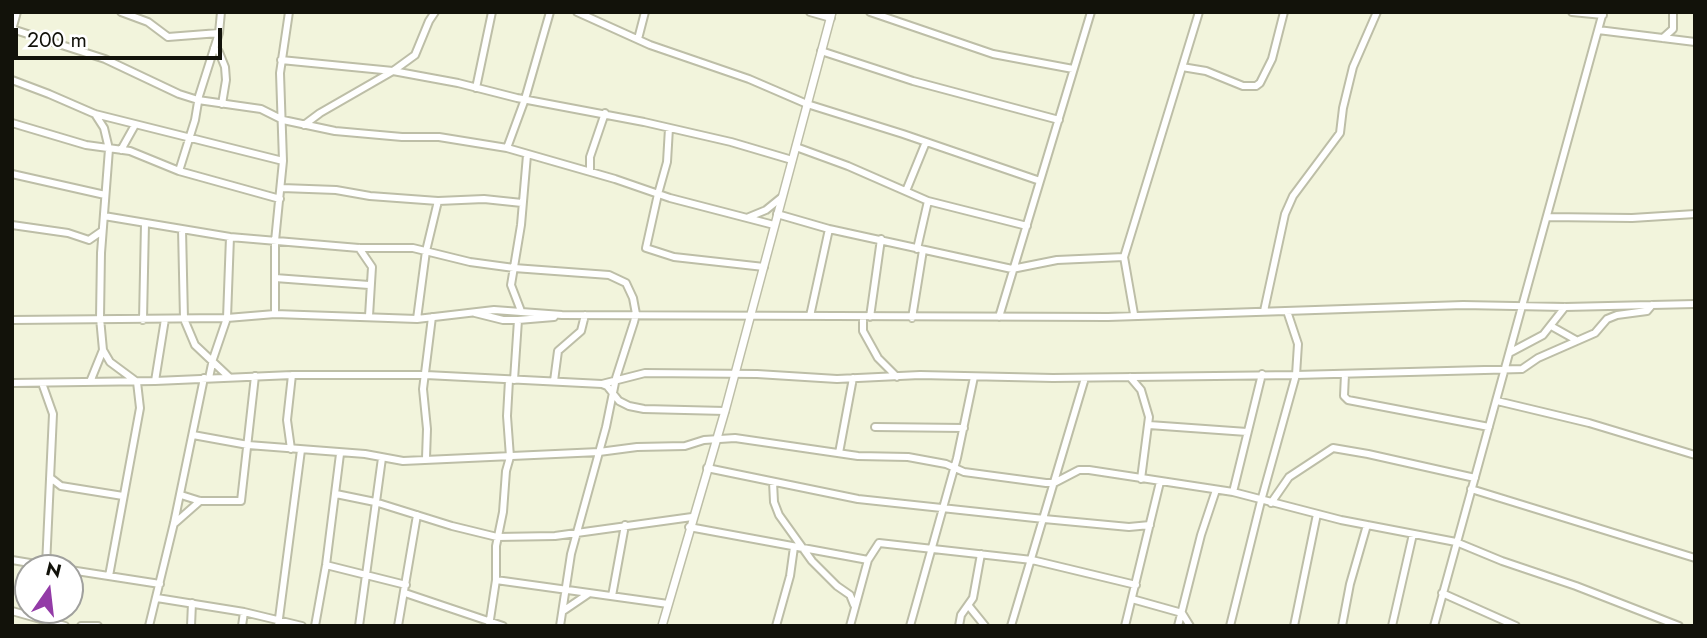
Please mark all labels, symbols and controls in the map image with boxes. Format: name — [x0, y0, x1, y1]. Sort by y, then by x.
scale bar — [18, 14, 226, 58]
text: 200 m — [27, 25, 87, 55]
north arrow — [14, 554, 84, 624]
text: N — [43, 555, 64, 585]

